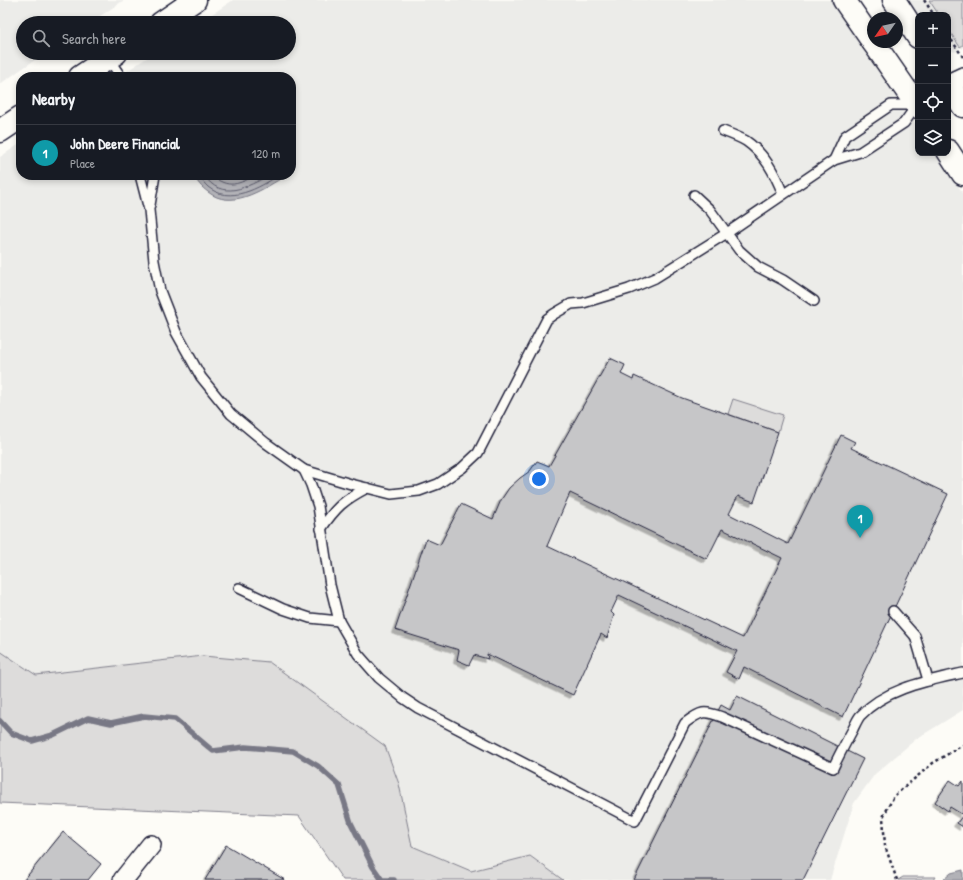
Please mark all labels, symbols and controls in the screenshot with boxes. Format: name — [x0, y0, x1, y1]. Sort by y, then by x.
north arrow — [867, 12, 903, 48]
map controls — [915, 12, 951, 156]
button: + — [915, 12, 951, 48]
search box — [16, 16, 296, 60]
icon: search — [30, 27, 52, 49]
text: Search here — [62, 28, 126, 49]
button: − — [915, 48, 951, 84]
button: locate — [915, 84, 951, 120]
text: Nearby — [32, 87, 75, 110]
button: layers — [915, 120, 951, 156]
text: John Deere Financial — [70, 133, 180, 154]
text: 1 — [43, 144, 47, 162]
text: 120 m — [252, 144, 280, 162]
text: Place — [70, 154, 95, 172]
your location — [529, 469, 549, 489]
pin: 1 — [847, 505, 873, 538]

